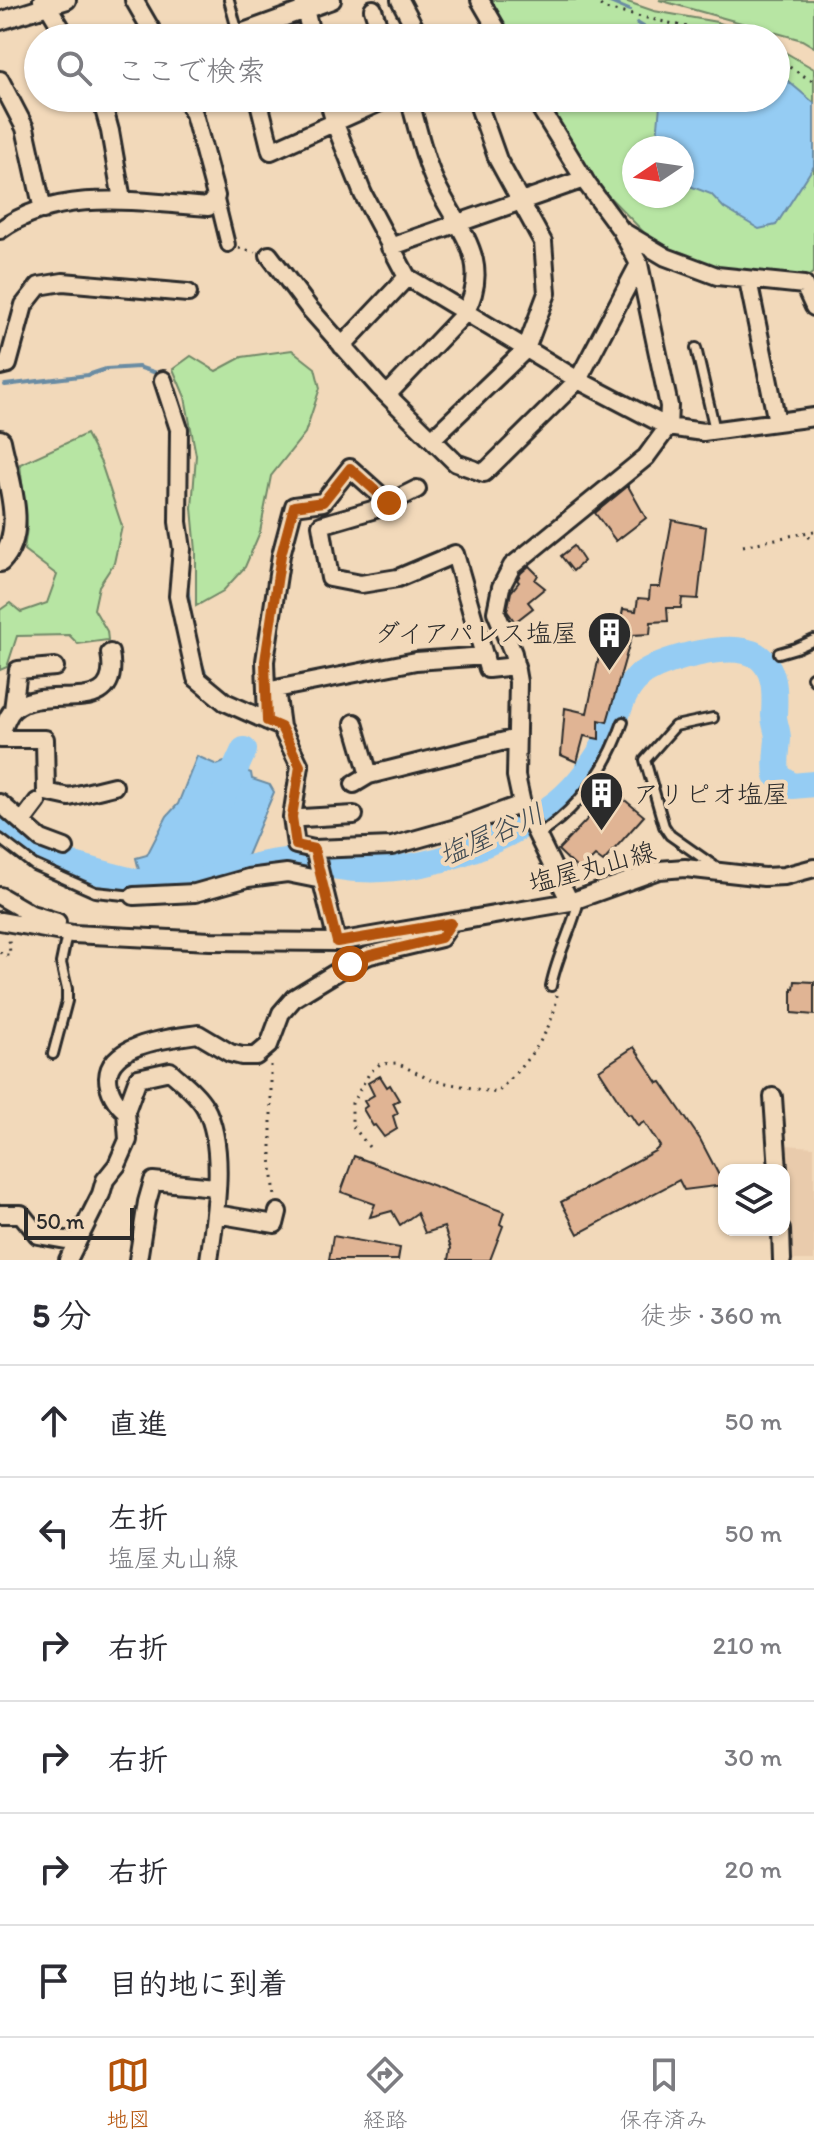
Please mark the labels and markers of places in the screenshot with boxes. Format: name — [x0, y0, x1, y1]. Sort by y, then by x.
building icon: ダイアパレス塩屋 — [585, 609, 633, 672]
place label: ダイアパレス塩屋 — [374, 617, 578, 649]
building icon: アリピオ塩屋 — [578, 770, 626, 833]
place label: アリピオ塩屋 — [633, 778, 789, 810]

